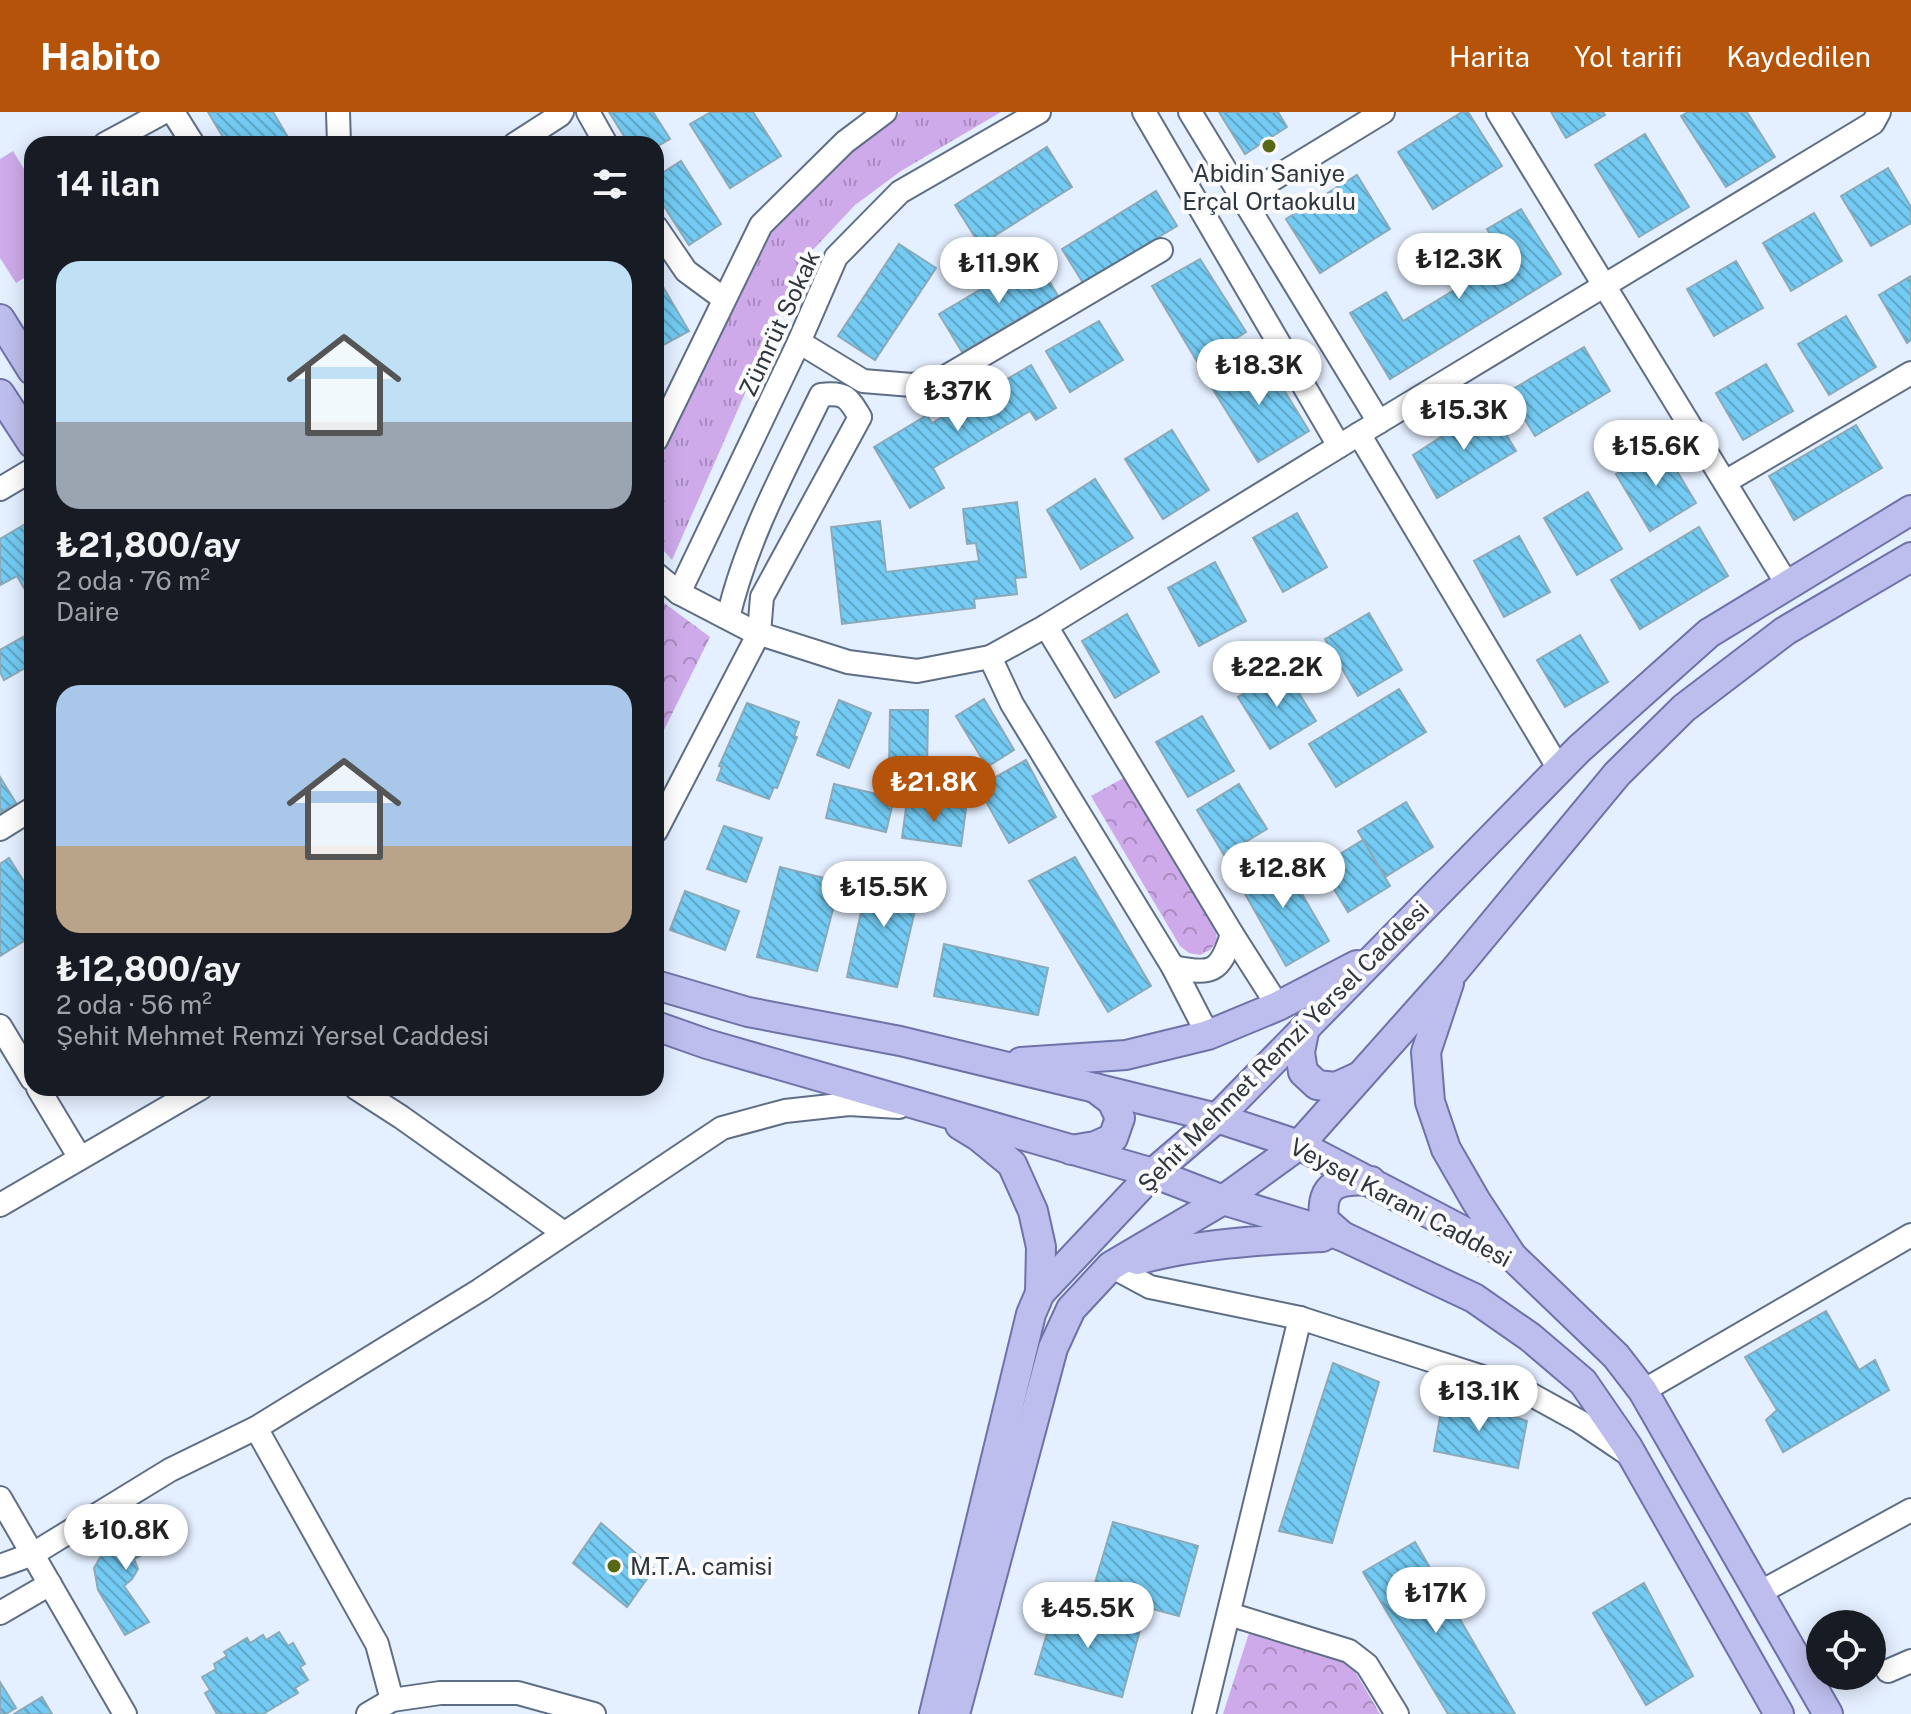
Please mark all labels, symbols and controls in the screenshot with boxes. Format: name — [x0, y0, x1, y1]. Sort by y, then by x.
text: Habito — [40, 34, 161, 79]
text: Harita — [1449, 40, 1530, 73]
text: Yol tarifi — [1574, 40, 1682, 73]
text: Kaydedilen — [1726, 40, 1871, 73]
marker: Abidin Saniye Erçal Ortaokulu — [1260, 137, 1278, 155]
place label: Abidin Saniye Erçal Ortaokulu — [1182, 159, 1356, 215]
icon: filters — [588, 162, 632, 206]
text: 14 ilan — [56, 164, 160, 204]
pin: ₺12.3K — [1394, 233, 1524, 301]
pin: ₺11.9K — [934, 237, 1064, 305]
text: ₺12.3K — [1415, 243, 1503, 274]
street label: Zümrüt Sokak — [733, 245, 825, 401]
text: ₺11.9K — [958, 247, 1040, 278]
icon: home — [272, 313, 416, 457]
pin: ₺18.3K — [1194, 339, 1324, 407]
text: ₺18.3K — [1215, 349, 1303, 380]
pin: ₺37K — [911, 365, 1005, 433]
text: ₺37K — [924, 375, 992, 406]
pin: ₺15.3K — [1399, 384, 1529, 452]
text: ₺15.3K — [1420, 394, 1508, 425]
pin: ₺15.6K — [1591, 420, 1721, 488]
text: ₺15.6K — [1612, 430, 1700, 461]
text: ₺21,800/ay — [56, 525, 241, 565]
text: 2 oda · 76 m² — [56, 565, 210, 596]
text: Daire — [56, 596, 120, 627]
pin: ₺22.2K — [1212, 641, 1342, 709]
text: ₺22.2K — [1231, 651, 1323, 682]
icon: home — [272, 737, 416, 881]
pin: ₺21.8K — [869, 756, 999, 824]
text: ₺21.8K — [890, 766, 978, 797]
pin: ₺12.8K — [1218, 842, 1348, 910]
text: ₺12.8K — [1239, 852, 1327, 883]
pin: ₺15.5K — [819, 861, 949, 929]
text: ₺15.5K — [840, 871, 928, 902]
street label: Şehit Mehmet Remzi Yersel Caddesi — [1132, 895, 1434, 1197]
text: ₺12,800/ay — [56, 949, 241, 989]
text: 2 oda · 56 m² — [56, 989, 212, 1020]
text: Şehit Mehmet Remzi Yersel Caddesi — [56, 1020, 489, 1051]
street label: Veysel Karani Caddesi — [1285, 1132, 1517, 1272]
pin: ₺13.1K — [1414, 1365, 1544, 1433]
text: ₺13.1K — [1438, 1375, 1520, 1406]
pin: ₺10.8K — [61, 1504, 191, 1572]
text: ₺10.8K — [82, 1514, 170, 1545]
place label: M.T.A. camisi — [630, 1552, 772, 1580]
marker: M.T.A. camisi — [605, 1557, 623, 1575]
pin: ₺17K — [1389, 1567, 1483, 1635]
text: ₺17K — [1404, 1577, 1468, 1608]
pin: ₺45.5K — [1023, 1582, 1153, 1650]
text: ₺45.5K — [1041, 1592, 1135, 1623]
map controls — [1806, 1610, 1886, 1690]
button: locate — [1806, 1610, 1886, 1690]

